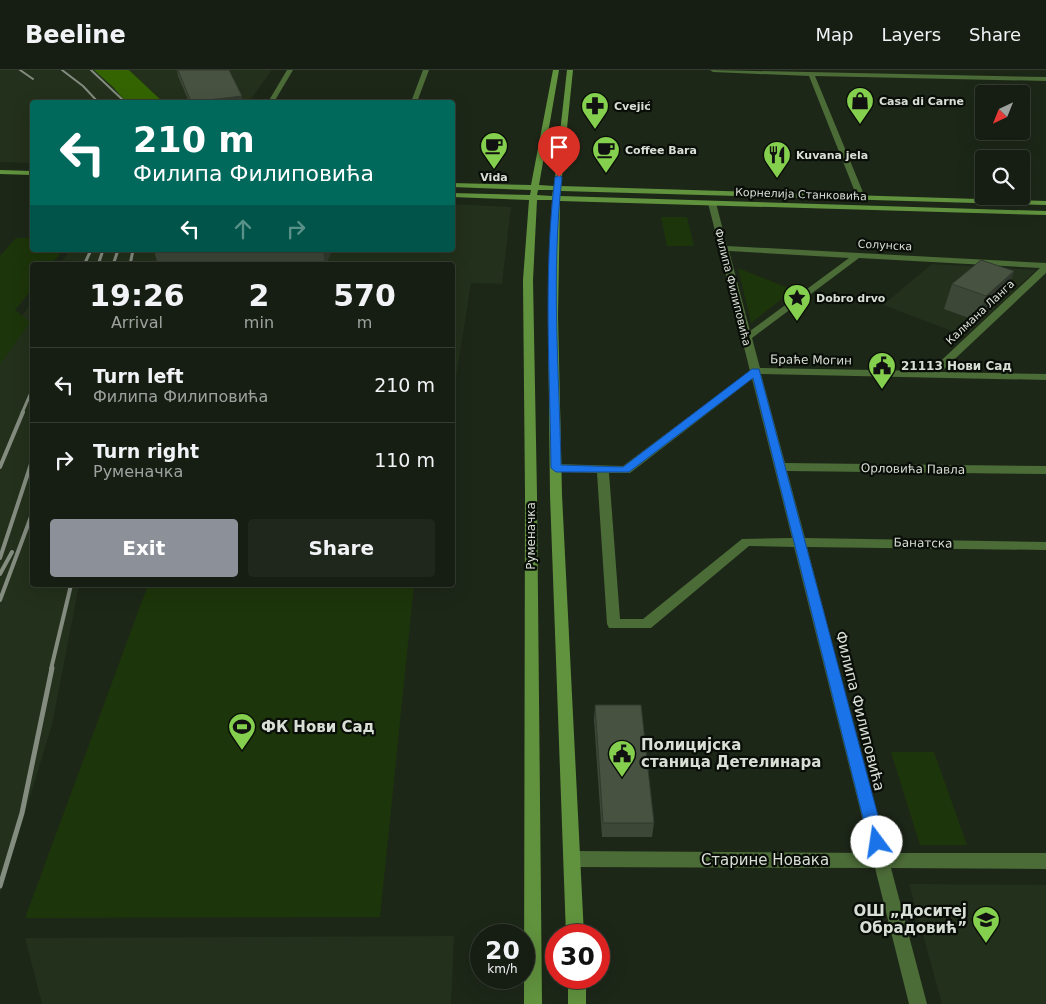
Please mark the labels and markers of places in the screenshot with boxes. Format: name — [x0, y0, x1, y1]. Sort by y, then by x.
shop icon: Casa di Carne — [845, 86, 875, 125]
pharmacy icon: Cvejić — [580, 91, 610, 130]
place label: Casa di Carne — [879, 95, 964, 108]
place label: Cvejić — [614, 100, 651, 113]
pin — [538, 126, 580, 177]
cafe icon: Vida — [479, 131, 509, 170]
cafe icon: Coffee Bara — [591, 135, 621, 174]
restaurant icon: Kuvana jela — [762, 140, 792, 179]
place label: Coffee Bara — [625, 144, 697, 157]
place label: Kuvana jela — [796, 149, 868, 162]
place label: Vida — [480, 171, 508, 184]
place icon: Dobro drvo — [782, 283, 812, 322]
place label: Dobro drvo — [816, 292, 886, 305]
public building icon: 21113 Нови Сад — [867, 351, 897, 390]
place label: 21113 Нови Сад — [901, 359, 1012, 373]
sports icon: ФК Нови Сад — [227, 712, 257, 751]
place label: ФК Нови Сад — [261, 718, 375, 736]
place label: Полицијска станица Детелинара — [641, 736, 821, 771]
public building icon: Полицијска станица Детелинара — [607, 739, 637, 778]
place label: ОШ „Доситеј Обрадовић” — [854, 902, 967, 937]
school or university icon: ОШ „Доситеј Обрадовић” — [971, 905, 1001, 944]

